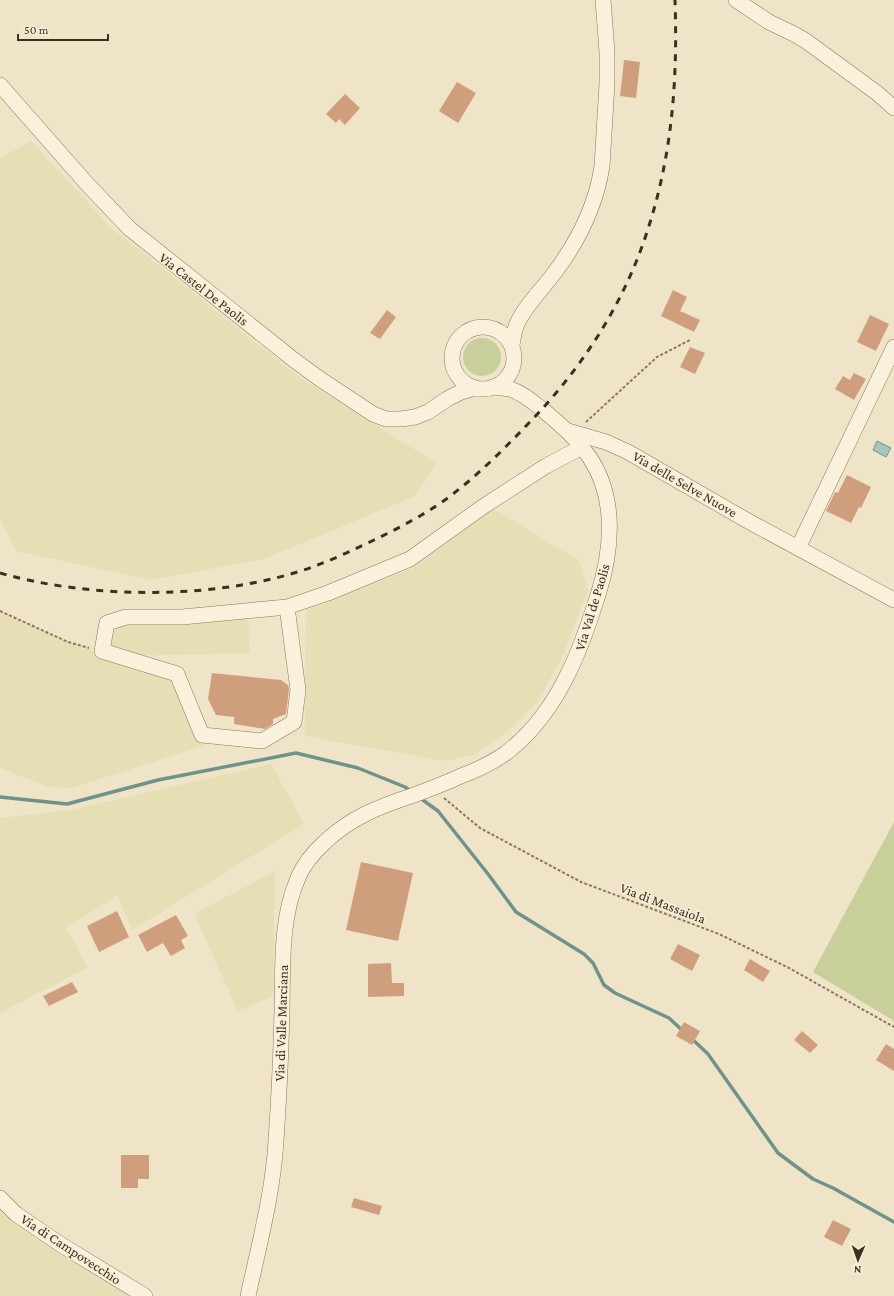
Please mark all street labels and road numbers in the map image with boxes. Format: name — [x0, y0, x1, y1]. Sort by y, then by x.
street label: Via Castel De Paolis — [156, 249, 252, 329]
street label: Via delle Selve Nuove — [630, 448, 740, 520]
street label: Via Val de Paolis — [571, 562, 613, 652]
street label: Via di Massaiola — [618, 879, 709, 927]
street label: Via di Valle Marciana — [271, 964, 291, 1082]
street label: Via di Campovecchio — [18, 1211, 124, 1287]

